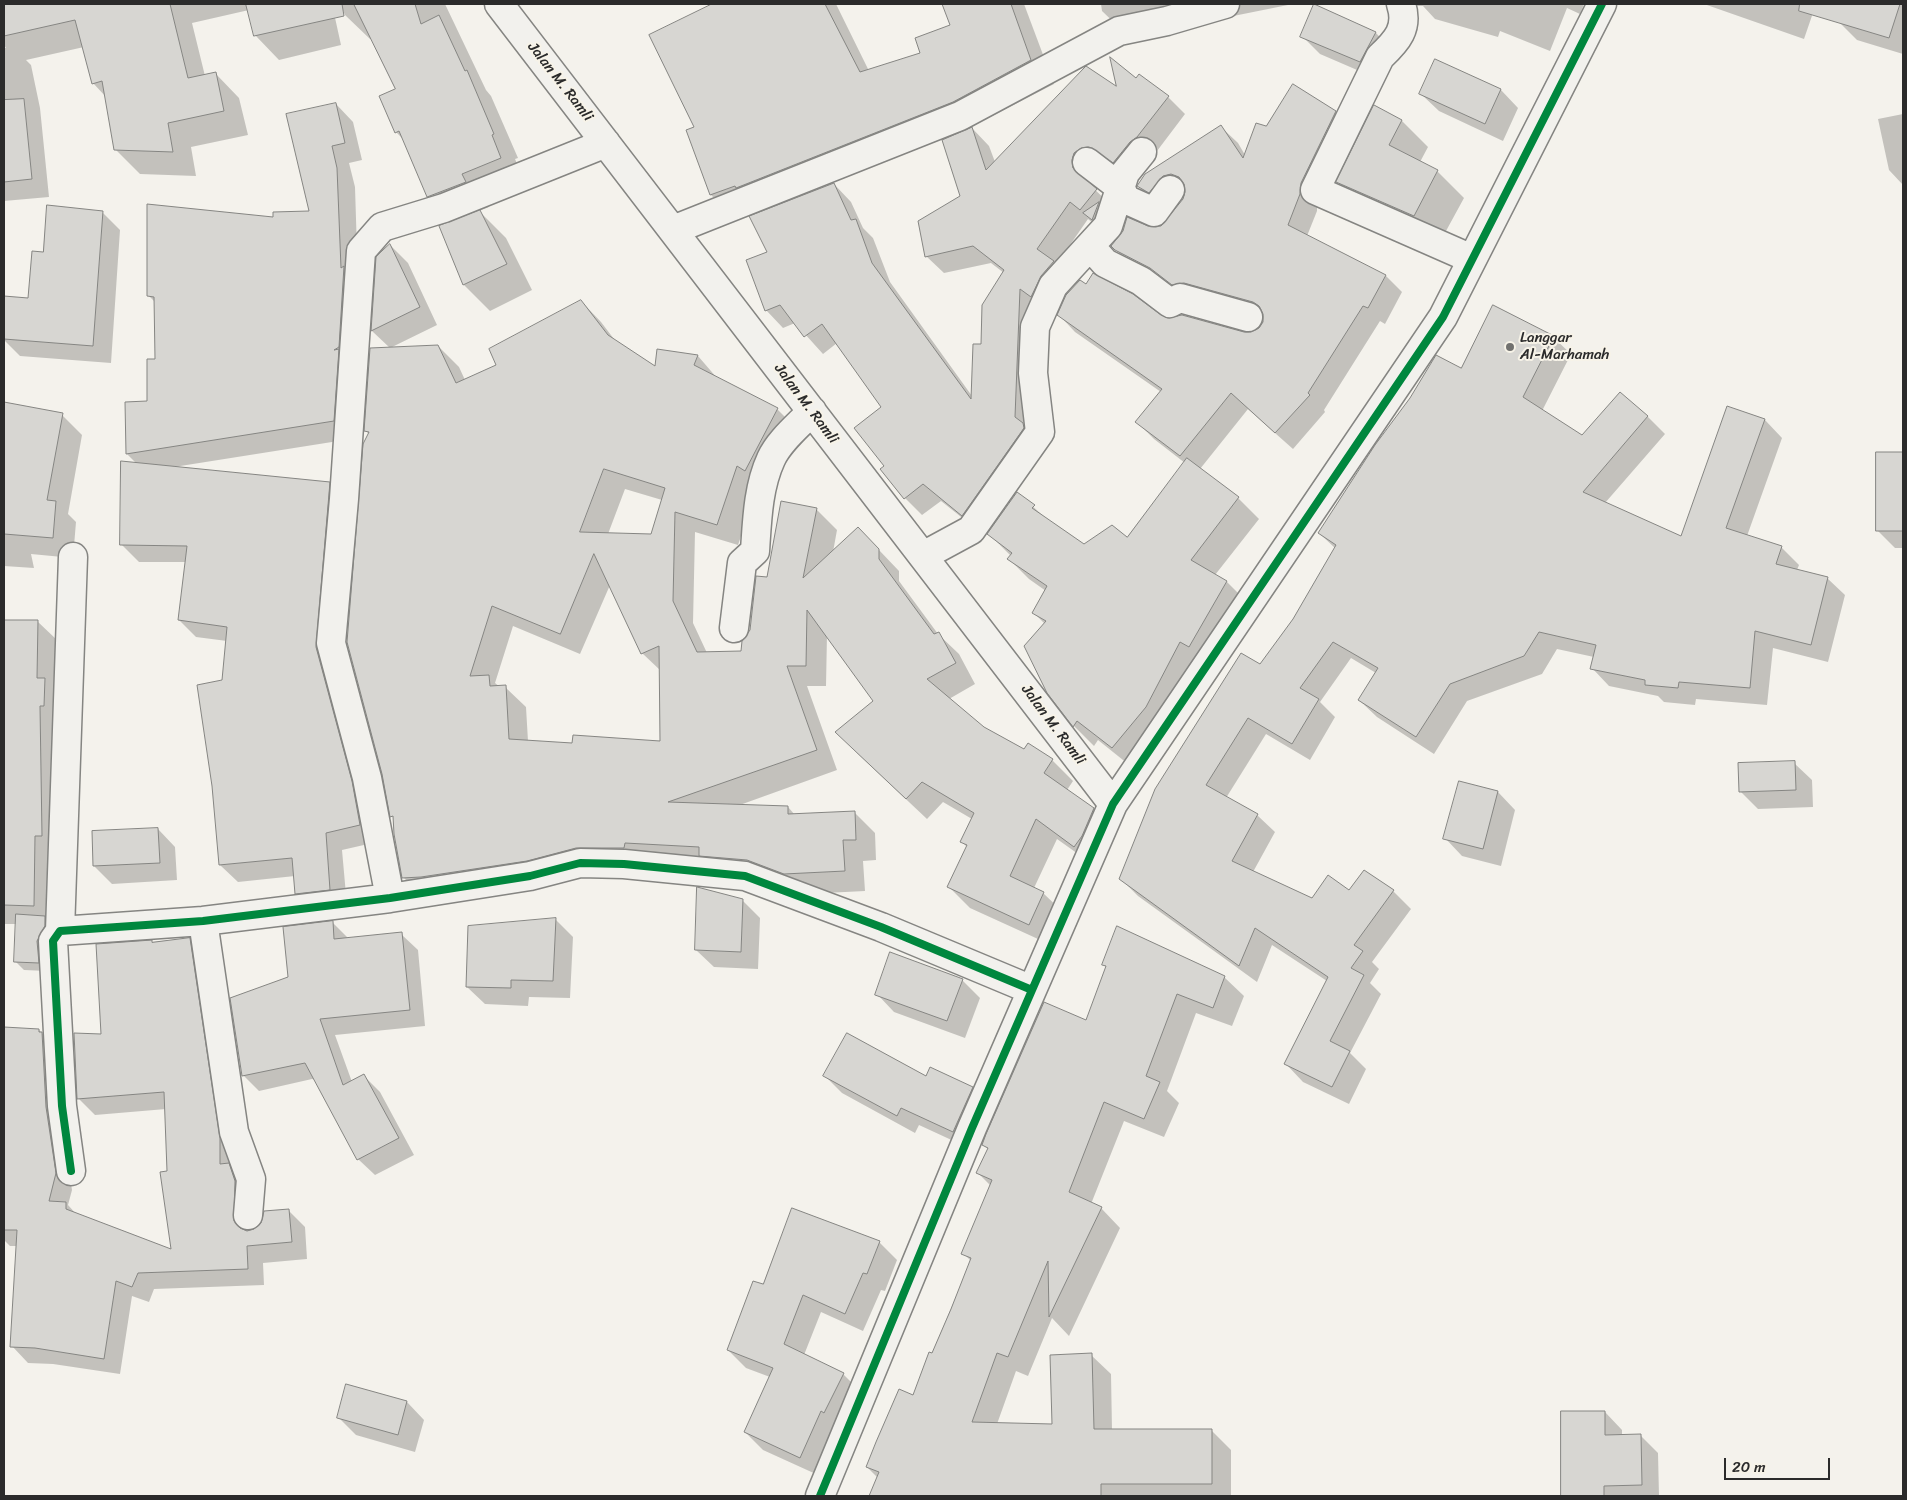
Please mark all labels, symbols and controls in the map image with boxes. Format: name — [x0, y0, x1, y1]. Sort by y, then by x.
street label: Jalan M. Ramli — [523, 39, 597, 125]
place label: Langgar Al-Marhamah — [1520, 329, 1609, 364]
marker: Langgar Al-Marhamah — [1504, 341, 1516, 353]
street label: Jalan M. Ramli — [770, 360, 842, 448]
street label: Jalan M. Ramli — [1017, 681, 1089, 769]
scale bar — [1727, 1448, 1833, 1480]
text: 20 m — [1732, 1454, 1766, 1480]

